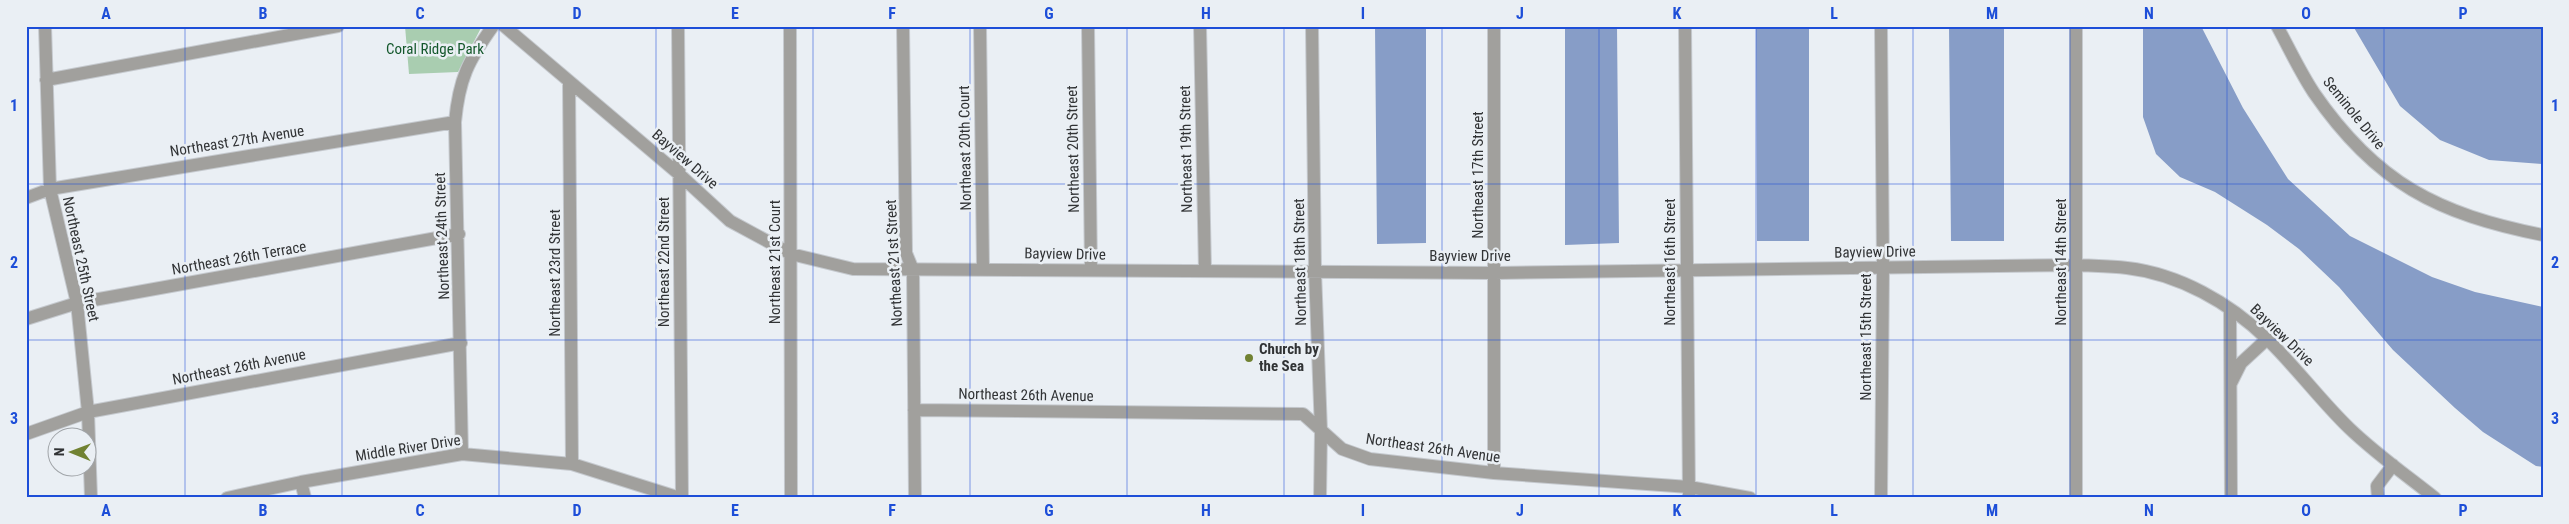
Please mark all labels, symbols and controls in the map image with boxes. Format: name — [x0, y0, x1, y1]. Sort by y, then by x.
text: A — [101, 4, 111, 23]
text: B — [259, 4, 268, 23]
text: C — [415, 4, 425, 23]
text: D — [572, 4, 582, 23]
text: E — [731, 4, 739, 23]
text: F — [888, 4, 896, 23]
text: G — [1044, 4, 1054, 23]
text: H — [1201, 4, 1211, 23]
text: I — [1361, 4, 1365, 23]
text: J — [1516, 4, 1524, 23]
text: K — [1673, 4, 1682, 23]
text: L — [1830, 4, 1838, 23]
text: M — [1986, 4, 1998, 23]
text: N — [2144, 4, 2154, 23]
text: O — [2301, 4, 2311, 23]
text: P — [2458, 4, 2468, 23]
park label: Coral Ridge Park — [386, 40, 484, 58]
street label: Seminole Drive — [2319, 73, 2389, 153]
street label: Northeast 20th Court — [955, 85, 975, 211]
street label: Northeast 20th Street — [1063, 85, 1083, 213]
street label: Northeast 19th Street — [1176, 85, 1196, 213]
text: 1 — [10, 96, 18, 115]
text: 1 — [2551, 96, 2559, 115]
street label: Northeast 17th Street — [1469, 111, 1487, 239]
street label: Northeast 27th Avenue — [169, 122, 305, 160]
street label: Bayview Drive — [648, 125, 722, 193]
street label: Northeast 24th Street — [431, 172, 453, 300]
street label: Northeast 25th Street — [59, 195, 103, 323]
street label: Northeast 22nd Street — [655, 197, 673, 327]
street label: Northeast 18th Street — [1290, 198, 1310, 326]
street label: Northeast 16th Street — [1661, 198, 1679, 326]
street label: Northeast 14th Street — [2052, 198, 2070, 326]
street label: Northeast 21st Street — [882, 199, 906, 327]
street label: Northeast 21st Court — [766, 200, 784, 324]
street label: Northeast 23rd Street — [546, 209, 564, 337]
street label: Northeast 26th Terrace — [170, 237, 308, 279]
street label: Bayview Drive — [1834, 242, 1916, 262]
street label: Bayview Drive — [1024, 244, 1106, 264]
street label: Bayview Drive — [1429, 247, 1511, 265]
text: 2 — [10, 253, 18, 272]
text: 2 — [2551, 253, 2559, 272]
street label: Northeast 15th Street — [1857, 273, 1875, 401]
street label: Bayview Drive — [2246, 300, 2318, 370]
place label: Church by the Sea — [1259, 340, 1319, 375]
street label: Northeast 26th Avenue — [171, 345, 307, 389]
marker: Church by the Sea — [1243, 352, 1255, 364]
street label: Northeast 26th Avenue — [958, 385, 1094, 405]
text: 3 — [10, 409, 18, 428]
text: 3 — [2551, 409, 2559, 428]
north arrow — [48, 426, 98, 476]
street label: Northeast 26th Avenue — [1365, 430, 1501, 466]
street label: Middle River Drive — [354, 431, 462, 465]
text: N — [51, 447, 67, 456]
text: A — [101, 501, 111, 520]
text: B — [259, 501, 268, 520]
text: C — [415, 501, 425, 520]
text: D — [572, 501, 582, 520]
text: E — [731, 501, 739, 520]
text: F — [888, 501, 896, 520]
text: G — [1044, 501, 1054, 520]
text: H — [1201, 501, 1211, 520]
text: I — [1361, 501, 1365, 520]
text: J — [1516, 501, 1524, 520]
text: K — [1673, 501, 1682, 520]
text: L — [1830, 501, 1838, 520]
text: M — [1986, 501, 1998, 520]
text: N — [2144, 501, 2154, 520]
text: O — [2301, 501, 2311, 520]
text: P — [2458, 501, 2468, 520]

